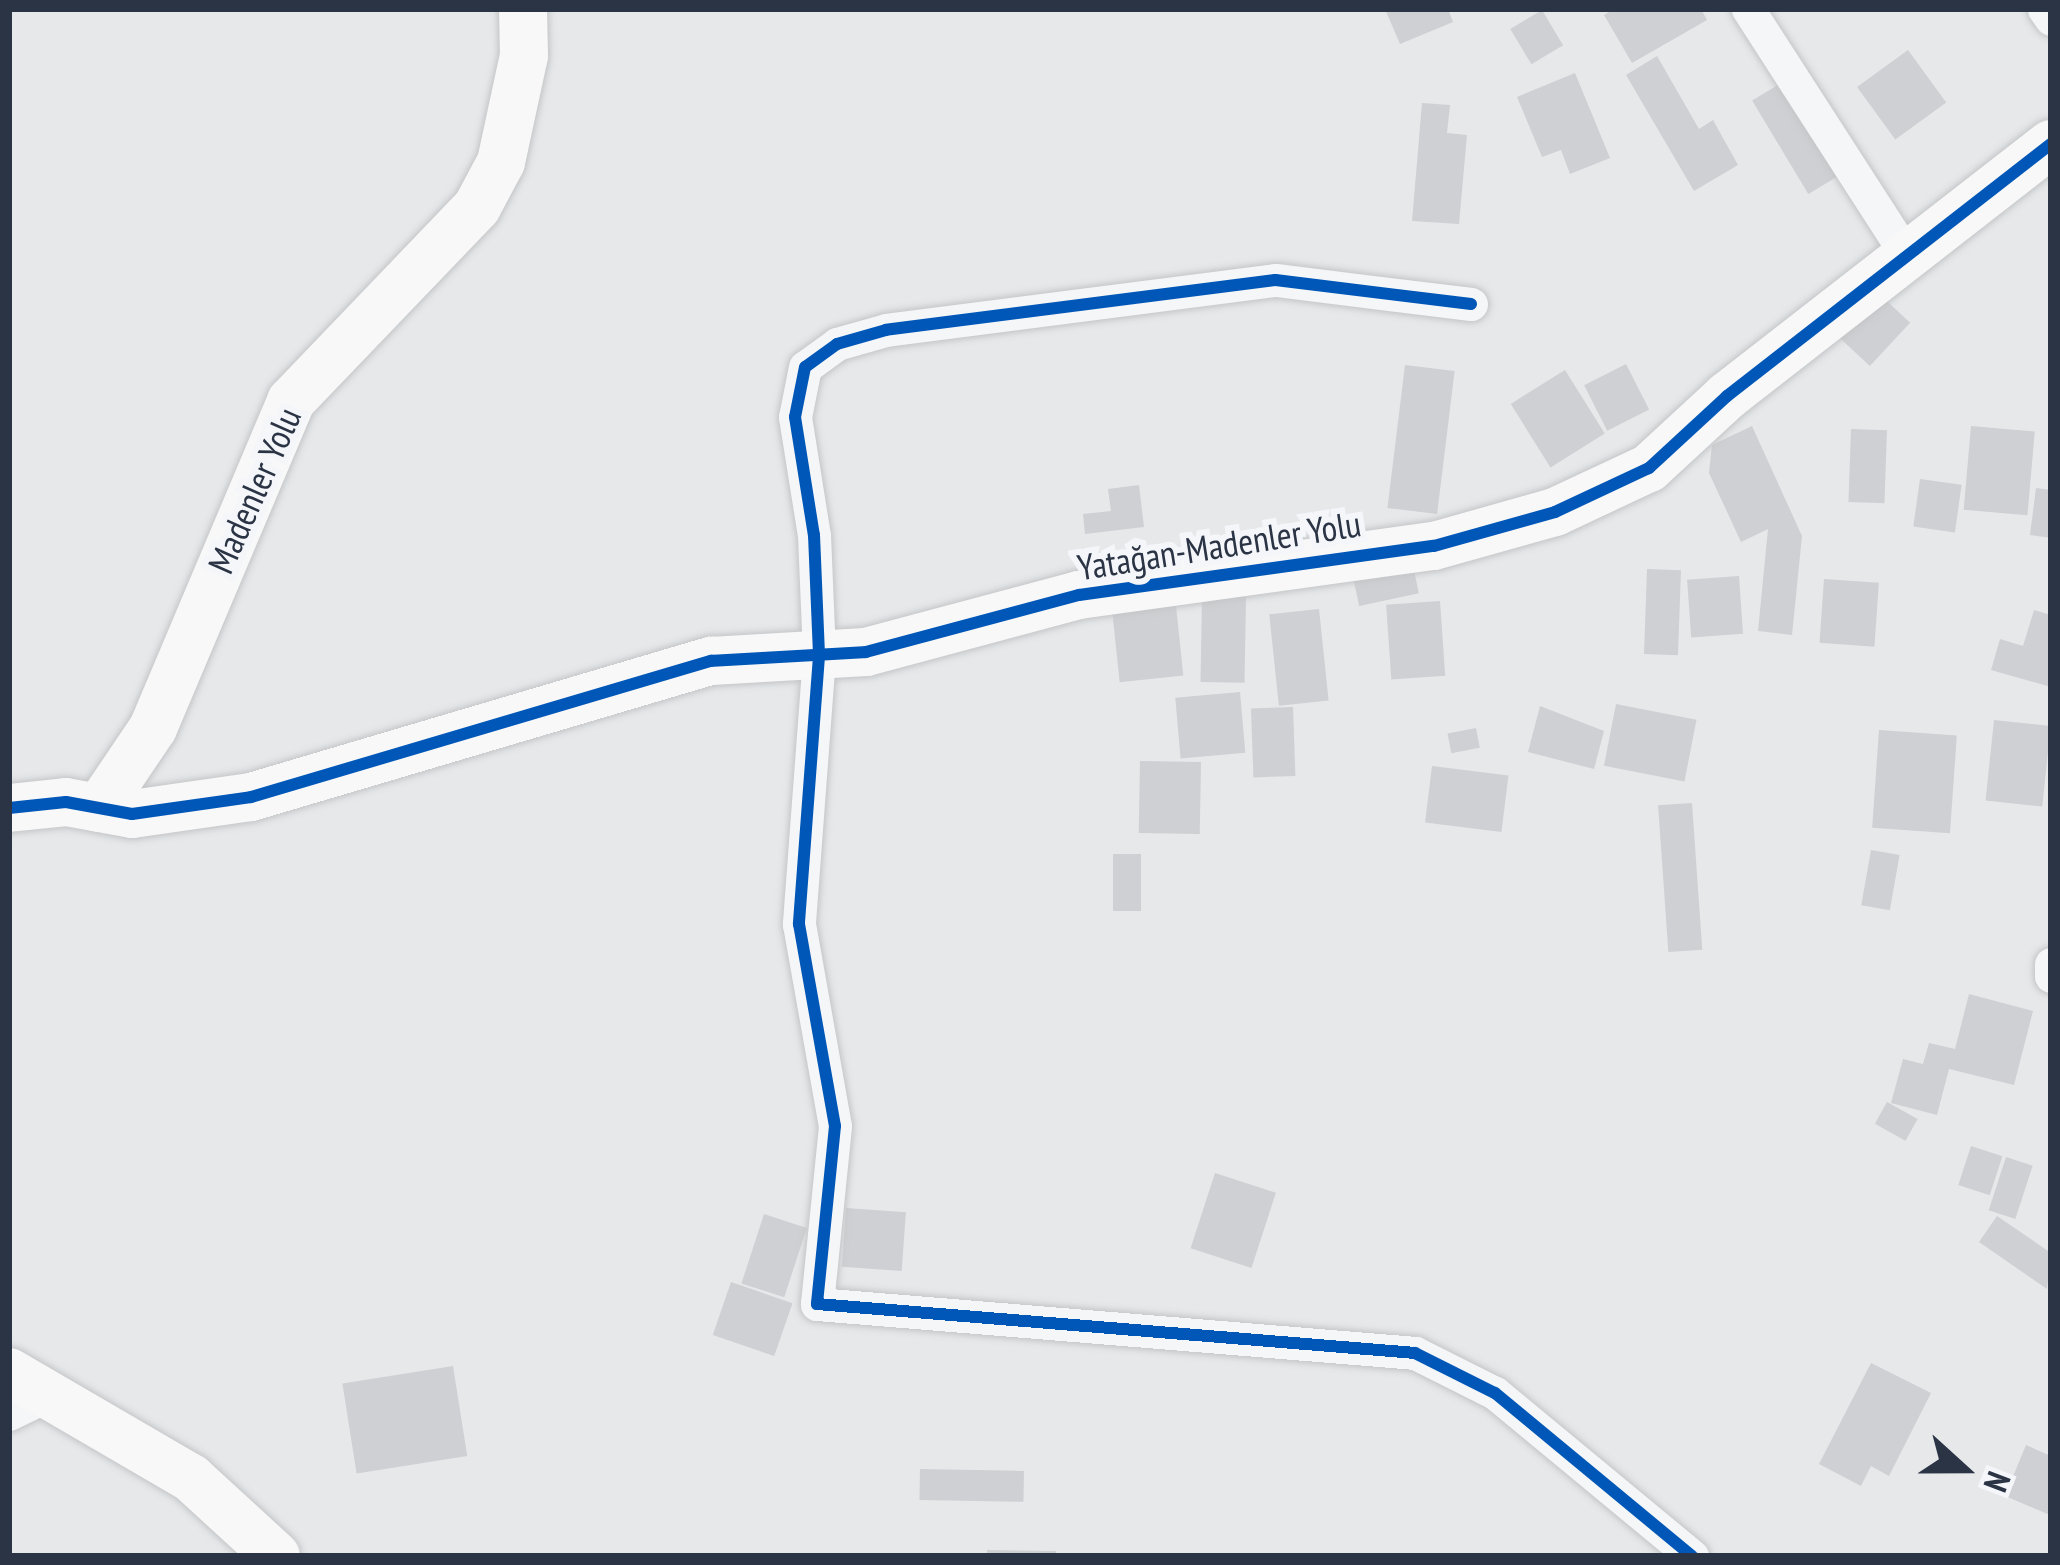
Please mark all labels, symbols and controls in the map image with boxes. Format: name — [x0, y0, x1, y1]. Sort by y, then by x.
street label: Madenler Yolu — [198, 400, 310, 580]
street label: Yatağan-Madenler Yolu — [1074, 501, 1364, 589]
north arrow — [1904, 1409, 2024, 1529]
text: N — [1975, 1466, 2021, 1498]

